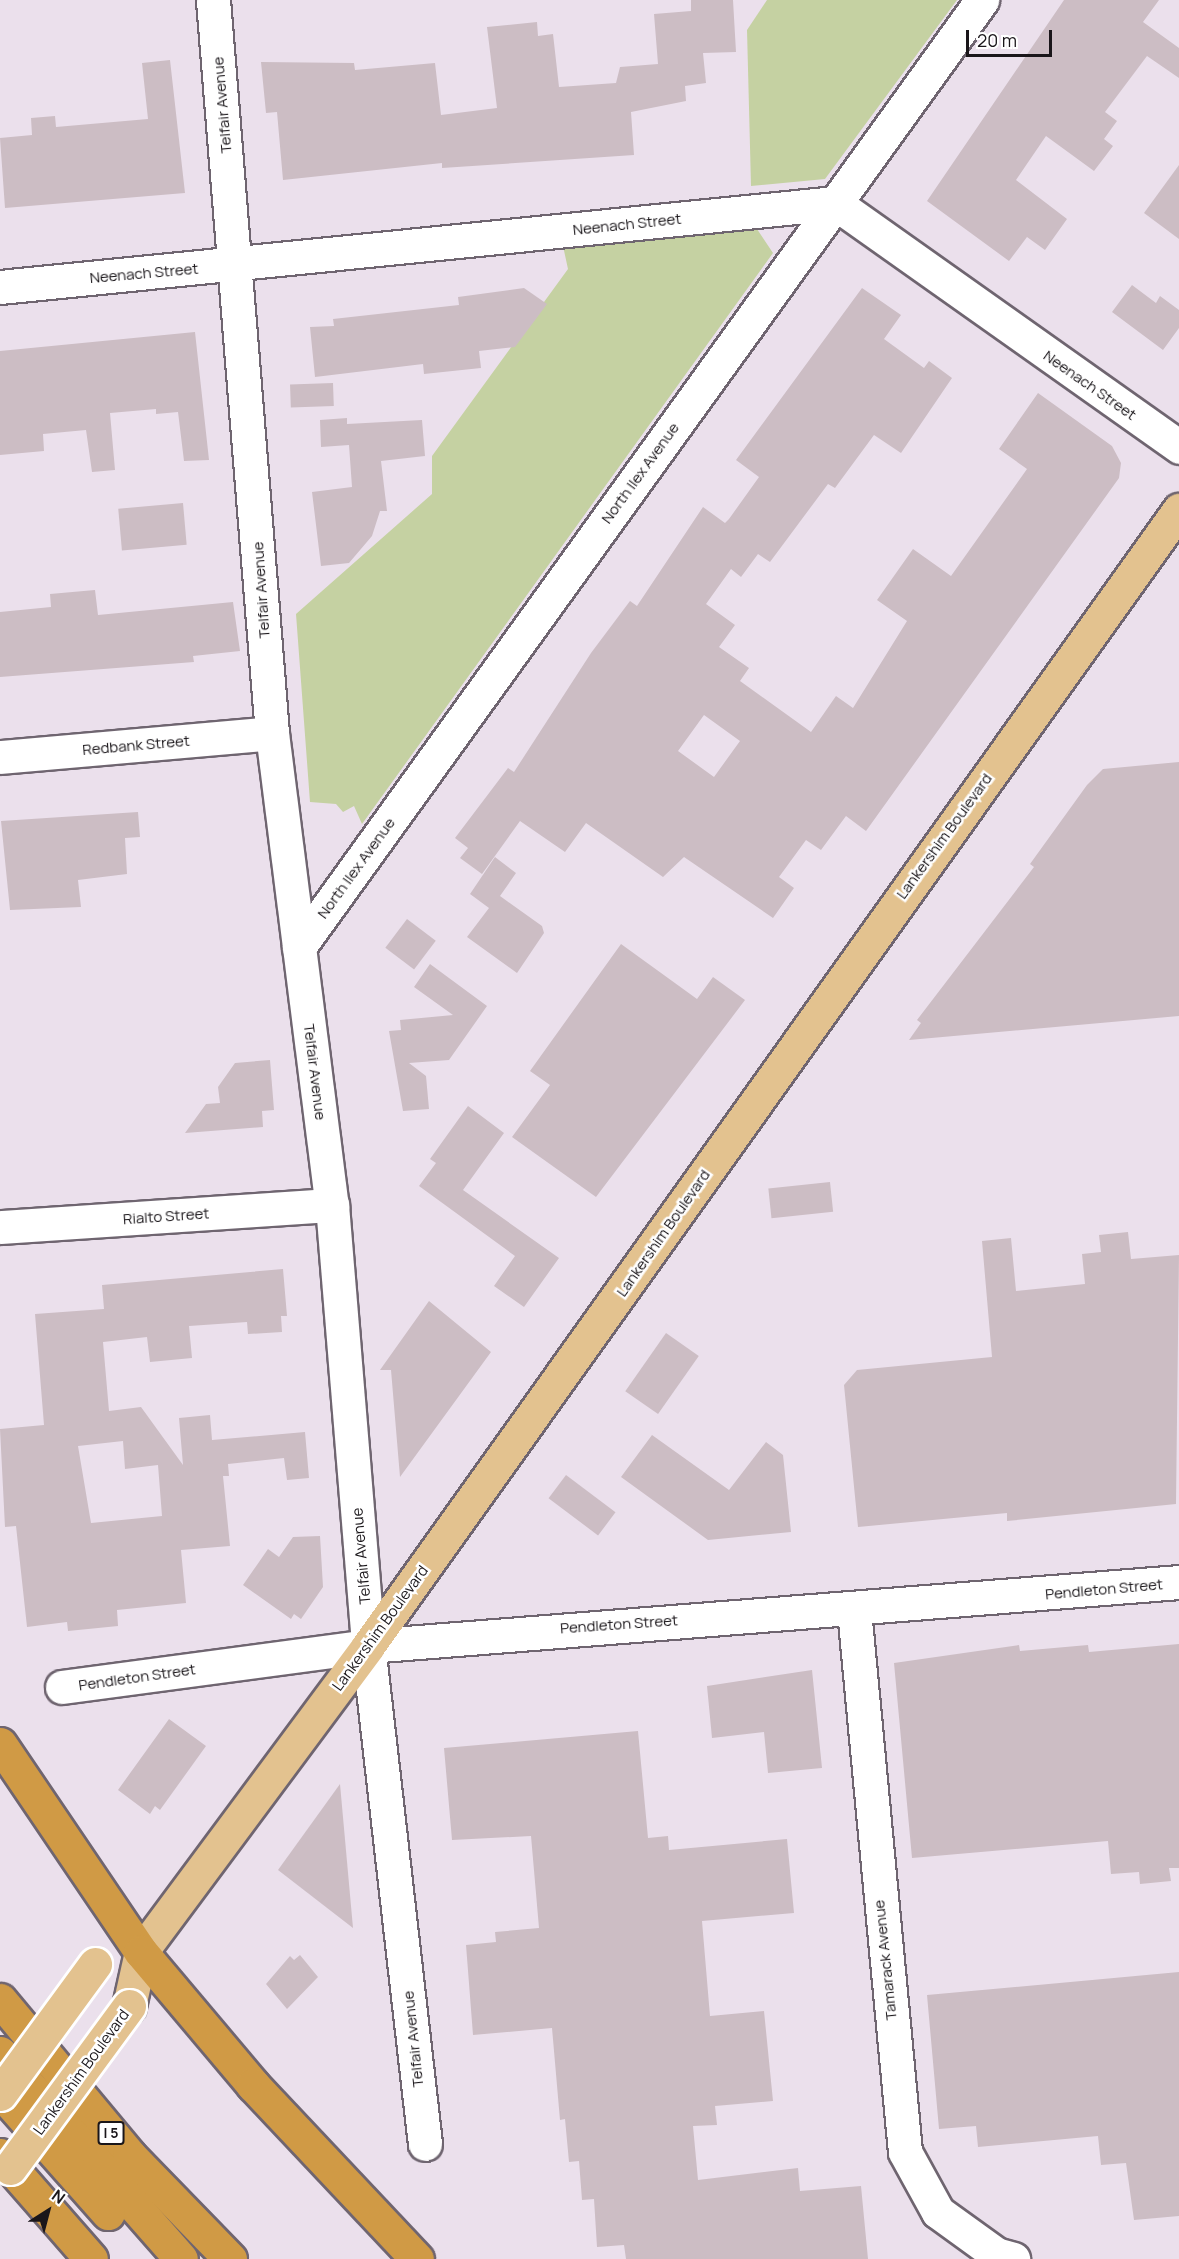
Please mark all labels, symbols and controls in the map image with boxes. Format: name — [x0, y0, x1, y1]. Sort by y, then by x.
scale bar — [969, 18, 1054, 56]
text: 20 m — [977, 28, 1017, 52]
street label: Telfair Avenue — [209, 56, 235, 154]
street label: Neenach Street — [572, 209, 682, 239]
street label: Neenach Street — [89, 259, 199, 287]
street label: Neenach Street — [1040, 346, 1140, 424]
street label: North Ilex Avenue — [597, 419, 683, 527]
street label: Telfair Avenue — [249, 541, 273, 639]
street label: Redbank Street — [82, 731, 190, 759]
street label: Lankershim Boulevard — [892, 770, 996, 902]
street label: North Ilex Avenue — [313, 814, 399, 922]
street label: Telfair Avenue — [300, 1023, 330, 1121]
street label: Lankershim Boulevard — [612, 1166, 714, 1300]
street label: Rialto Street — [122, 1204, 210, 1228]
street label: Telfair Avenue — [348, 1507, 374, 1605]
street label: Lankershim Boulevard — [328, 1562, 432, 1694]
street label: Pendleton Street — [1044, 1575, 1164, 1603]
street label: Pendleton Street — [559, 1611, 679, 1637]
street label: Pendleton Street — [77, 1660, 197, 1694]
street label: Tamarack Avenue — [870, 1899, 900, 2021]
street label: Telfair Avenue — [399, 1990, 427, 2088]
street label: Lankershim Boulevard — [29, 2006, 133, 2138]
road number: I 5 — [98, 2122, 124, 2144]
north arrow — [18, 2181, 78, 2241]
text: N — [47, 2184, 70, 2209]

